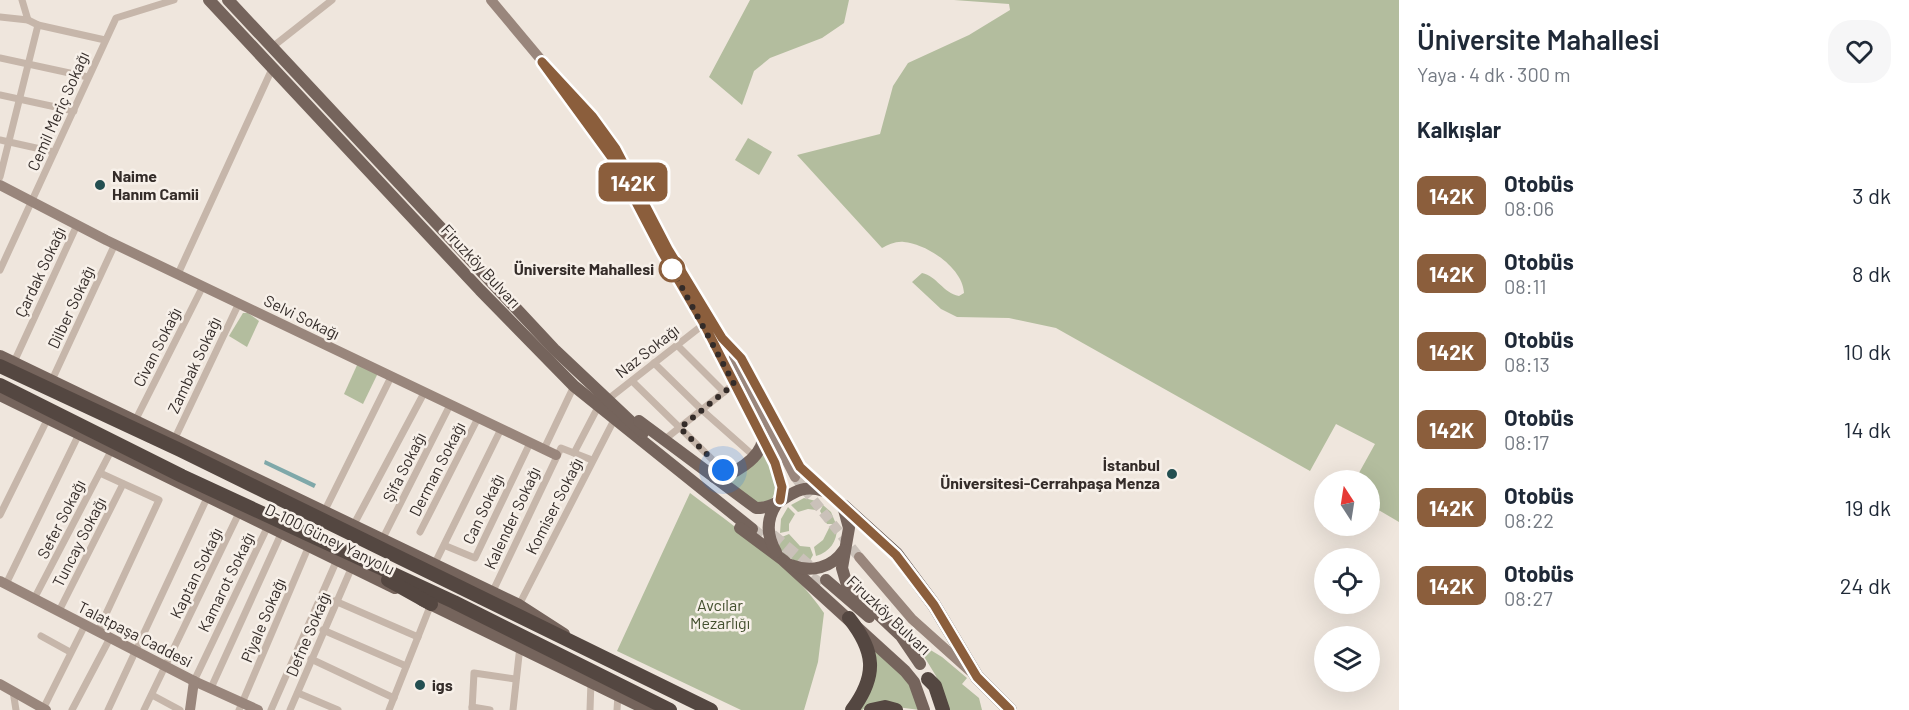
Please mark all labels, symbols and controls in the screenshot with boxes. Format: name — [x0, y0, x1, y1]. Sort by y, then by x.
button: heart — [1828, 20, 1891, 83]
text: Üniversite Mahallesi — [1417, 22, 1659, 56]
street label: Cemil Meriç Sokağı — [23, 48, 92, 173]
text: Yaya · 4 dk · 300 m — [1417, 62, 1571, 86]
text: Kalkışlar — [1417, 116, 1501, 142]
line badge: 142K — [591, 162, 675, 201]
place label: Naime Hanım Camii — [112, 166, 199, 203]
text: 142K — [610, 170, 656, 195]
text: Otobüs — [1504, 170, 1574, 196]
marker: Naime Hanım Camii — [93, 178, 107, 192]
text: 3 dk — [1852, 182, 1891, 208]
text: 142K — [1429, 183, 1474, 208]
text: 08:06 — [1504, 196, 1554, 220]
street label: Firuzköy Bulvarı — [438, 220, 525, 311]
street label: Çardak Sokağı — [10, 223, 69, 320]
text: Otobüs — [1504, 248, 1574, 274]
marker: Üniversite Mahallesi — [659, 256, 685, 282]
place label: Üniversite Mahallesi — [514, 259, 654, 278]
text: 8 dk — [1852, 260, 1891, 286]
text: 142K — [1429, 261, 1474, 286]
street label: Dilber Sokağı — [43, 262, 98, 351]
text: 08:11 — [1504, 274, 1547, 298]
street label: Selvi Sokağı — [261, 290, 343, 343]
street label: Civan Sokağı — [128, 304, 185, 390]
street label: Zambak Sokağı — [163, 313, 224, 416]
street label: Naz Sokağı — [611, 320, 682, 381]
text: Otobüs — [1504, 326, 1574, 352]
text: 10 dk — [1843, 338, 1891, 364]
text: 142K — [1429, 339, 1474, 364]
text: 08:13 — [1504, 352, 1550, 376]
text: Otobüs — [1504, 404, 1574, 430]
text: 14 dk — [1844, 416, 1891, 442]
text: 142K — [1429, 417, 1474, 442]
street label: Derman Sokağı — [405, 418, 469, 519]
street label: Şifa Sokağı — [378, 429, 429, 505]
text: 08:17 — [1504, 430, 1549, 454]
street label: Komiser Sokağı — [521, 454, 586, 557]
your location — [708, 455, 738, 485]
place label: İstanbul Üniversitesi-Cerrahpaşa Menza — [940, 455, 1160, 492]
street label: Kalender Sokağı — [479, 463, 544, 572]
marker: İstanbul Üniversitesi-Cerrahpaşa Menza — [1165, 467, 1179, 481]
street label: Can Sokağı — [458, 470, 507, 547]
north arrow — [1314, 470, 1380, 536]
map controls — [1314, 470, 1380, 692]
street label: Sefer Sokağı — [32, 476, 89, 562]
text: Otobüs — [1504, 482, 1574, 508]
street label: Tuncay Sokağı — [48, 494, 109, 590]
text: 19 dk — [1844, 494, 1891, 520]
text: 142K — [1429, 495, 1474, 520]
street label: D-100 Güney Yanyolu — [262, 499, 398, 578]
text: 08:22 — [1504, 508, 1554, 532]
street label: Kaptan Sokağı — [165, 524, 226, 621]
street label: Kamarot Sokağı — [193, 529, 258, 635]
button: locate — [1314, 548, 1380, 614]
text: Otobüs — [1504, 560, 1574, 586]
street label: Firuzköy Bulvarı — [844, 571, 935, 658]
text: 24 dk — [1840, 572, 1891, 598]
text: 142K — [1429, 573, 1474, 598]
street label: Piyale Sokağı — [236, 575, 289, 665]
text: 08:27 — [1504, 586, 1553, 610]
street label: Defne Sokağı — [281, 589, 334, 679]
park label: Avcılar Mezarlığı — [690, 595, 750, 632]
street label: Talatpaşa Caddesi — [75, 597, 195, 671]
button: layers — [1314, 626, 1380, 692]
place label: igs — [432, 675, 453, 694]
marker: igs — [413, 678, 427, 692]

